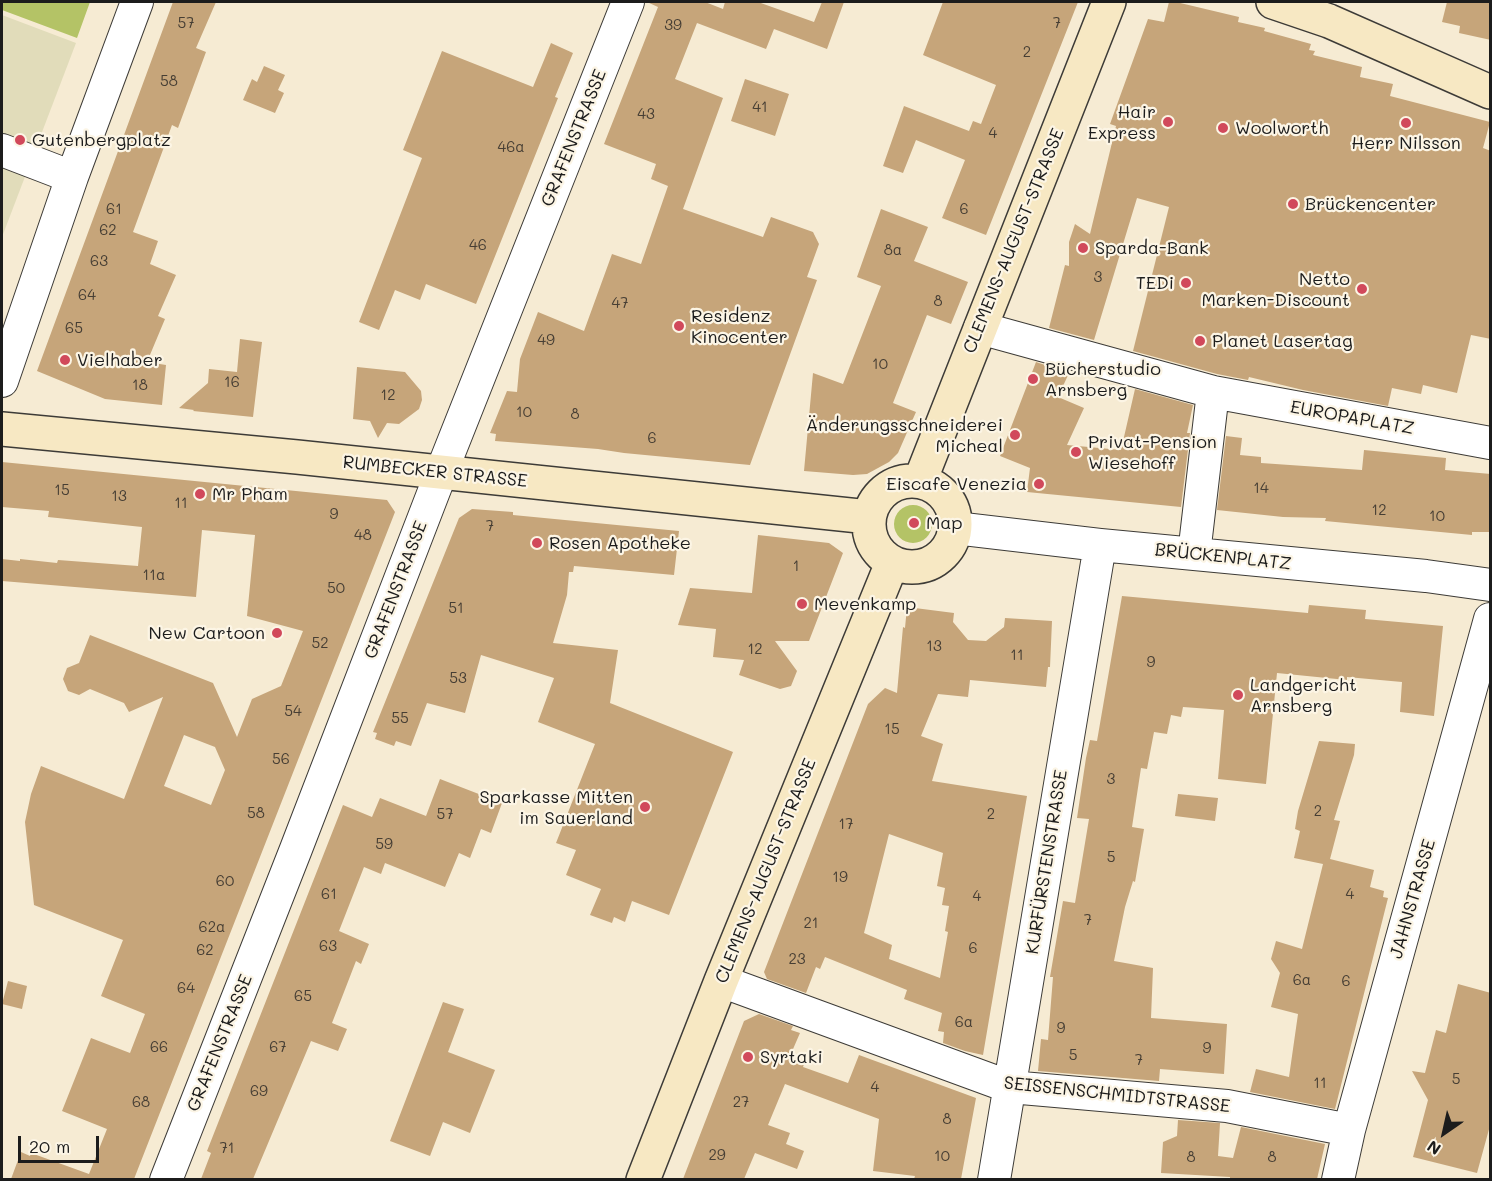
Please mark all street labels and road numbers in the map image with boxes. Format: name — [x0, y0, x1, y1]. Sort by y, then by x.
street label: GRAFENSTRASSE — [537, 66, 611, 210]
street label: CLEMENS-AUGUST-STRASSE — [959, 125, 1069, 357]
street label: EUROPAPLATZ — [1288, 396, 1416, 440]
street label: RUMBECKER STRASSE — [342, 452, 528, 492]
street label: GRAFENSTRASSE — [360, 518, 432, 662]
street label: BRÜCKENPLATZ — [1154, 539, 1292, 575]
street label: CLEMENS-AUGUST-STRASSE — [711, 755, 821, 987]
street label: KURFÜRSTENSTRASSE — [1022, 768, 1072, 956]
street label: JAHNSTRASSE — [1386, 837, 1440, 961]
street label: GRAFENSTRASSE — [183, 971, 257, 1115]
street label: SEISSENSCHMIDTSTRASSE — [1003, 1072, 1231, 1118]

